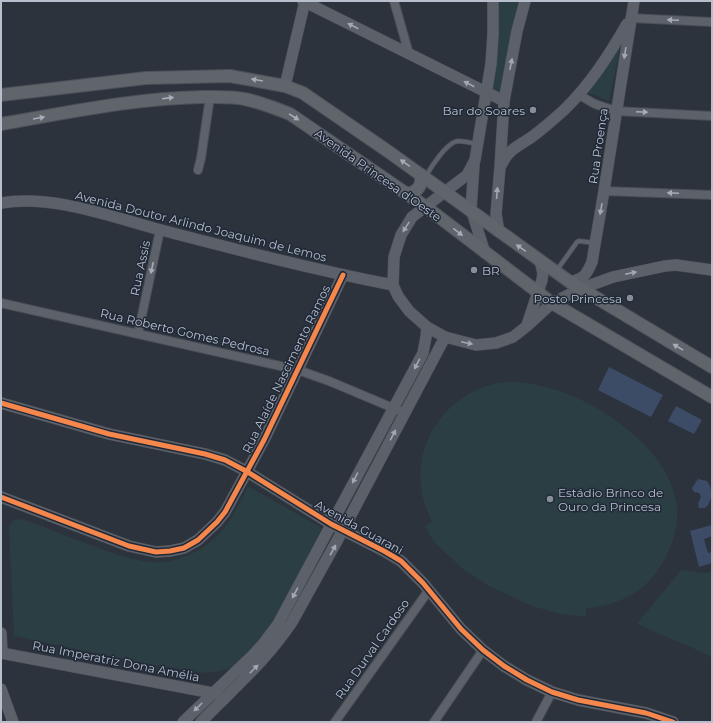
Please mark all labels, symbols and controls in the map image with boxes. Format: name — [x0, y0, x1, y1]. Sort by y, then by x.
one-way arrow — [666, 17, 679, 23]
one-way arrow — [347, 22, 359, 29]
one-way arrow — [622, 47, 628, 59]
one-way arrow — [508, 58, 514, 70]
one-way arrow — [251, 77, 263, 83]
one-way arrow — [463, 81, 475, 87]
one-way arrow — [162, 95, 174, 101]
place label: Bar do Soares — [442, 103, 525, 118]
marker: Bar do Soares — [528, 105, 538, 115]
street label: Rua Proença — [585, 107, 611, 185]
one-way arrow — [636, 109, 648, 116]
one-way arrow — [289, 113, 300, 120]
one-way arrow — [33, 115, 46, 121]
street label: Avenida Princesa d'Oeste — [312, 125, 444, 225]
one-way arrow — [400, 160, 410, 168]
street label: Avenida Doutor Arlindo Joaquim de Lemos — [74, 187, 328, 265]
one-way arrow — [494, 187, 501, 199]
one-way arrow — [667, 190, 679, 197]
one-way arrow — [598, 203, 604, 215]
one-way arrow — [402, 221, 409, 233]
one-way arrow — [453, 227, 463, 235]
street label: Rua Assis — [127, 239, 153, 297]
one-way arrow — [516, 244, 527, 252]
one-way arrow — [148, 262, 154, 274]
place label: BR — [482, 263, 500, 278]
marker: BR — [469, 265, 479, 275]
one-way arrow — [625, 270, 637, 276]
street label: Rua Alaíde Nascimento Ramos — [239, 282, 333, 456]
place label: Posto Princesa — [534, 291, 622, 306]
marker: Posto Princesa — [625, 293, 635, 303]
street label: Rua Roberto Gomes Pedrosa — [99, 305, 271, 359]
one-way arrow — [460, 340, 473, 346]
one-way arrow — [672, 344, 684, 351]
one-way arrow — [414, 358, 420, 369]
one-way arrow — [390, 429, 396, 440]
one-way arrow — [352, 472, 359, 484]
place label: Estádio Brinco de Ouro da Princesa — [558, 485, 663, 514]
marker: Estádio Brinco de Ouro da Princesa — [545, 494, 555, 504]
street label: Avenida Guarani — [312, 497, 406, 557]
one-way arrow — [329, 544, 336, 555]
one-way arrow — [291, 587, 298, 599]
street label: Rua Durval Cardoso — [332, 596, 412, 702]
street label: Rua Imperatriz Dona Amélia — [31, 637, 201, 685]
one-way arrow — [249, 664, 259, 674]
one-way arrow — [193, 702, 203, 712]

